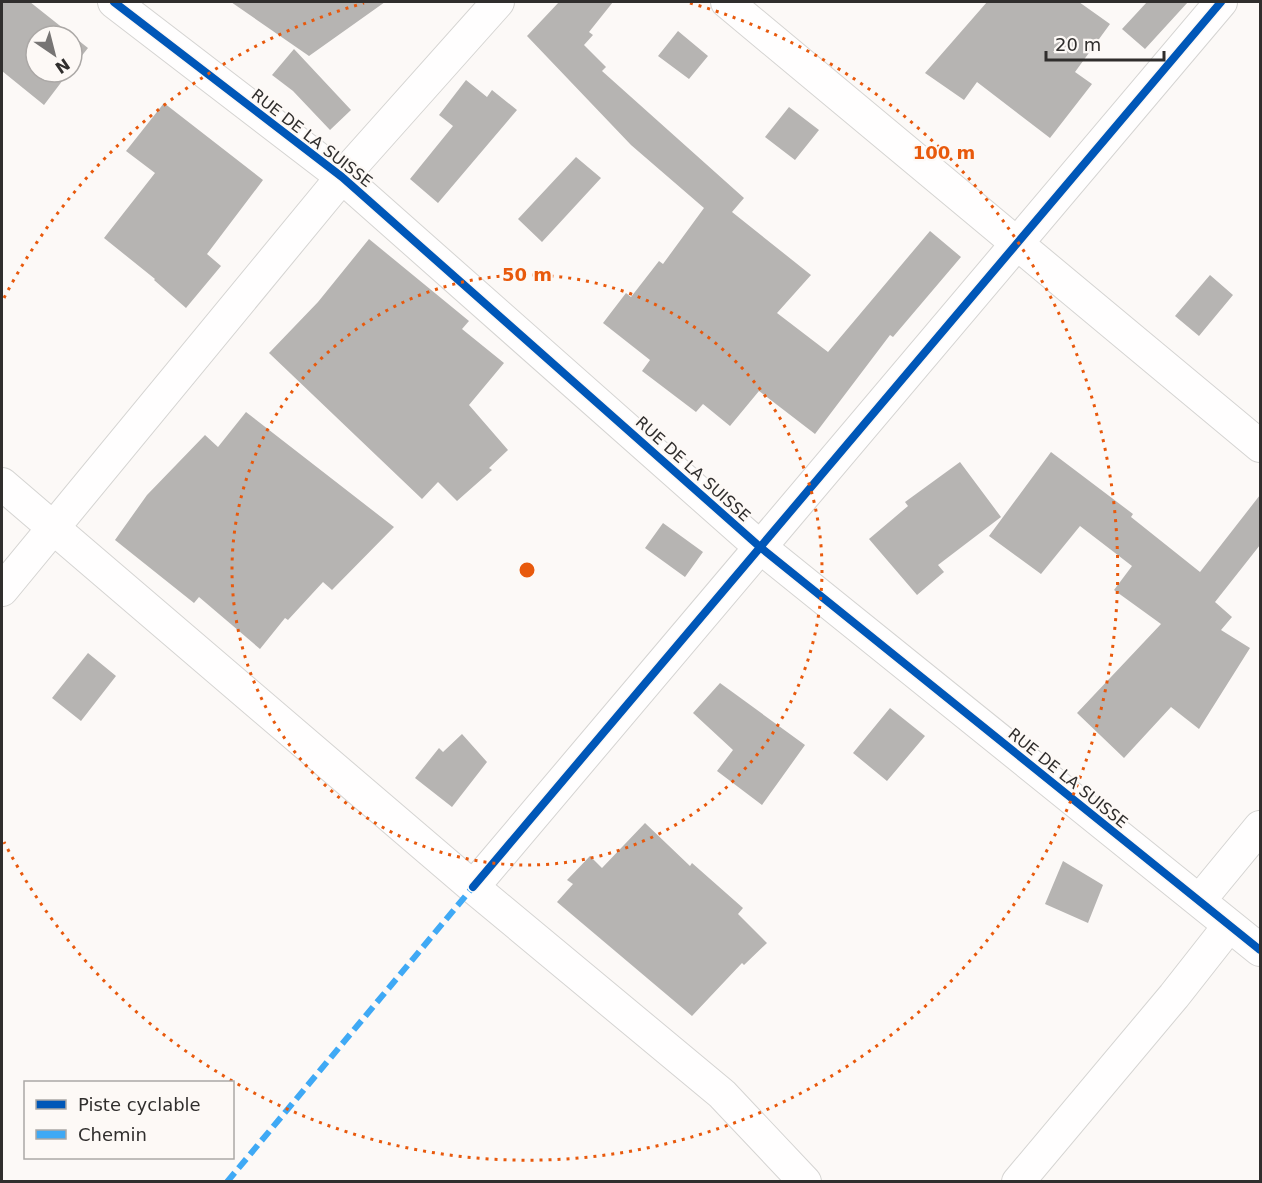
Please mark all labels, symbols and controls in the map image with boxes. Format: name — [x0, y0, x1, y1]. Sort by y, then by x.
north arrow — [24, 24, 84, 84]
scale bar — [1046, 24, 1164, 62]
text: 20 m — [1055, 34, 1101, 55]
text: N — [51, 54, 73, 77]
street label: RUE DE LA SUISSE — [248, 85, 376, 191]
text: 100 m — [913, 142, 975, 163]
text: 50 m — [502, 264, 552, 285]
street label: RUE DE LA SUISSE — [632, 412, 754, 526]
centre of rings — [517, 560, 537, 580]
street label: RUE DE LA SUISSE — [1005, 724, 1131, 832]
legend — [24, 1081, 234, 1159]
text: Piste cyclable — [78, 1094, 201, 1115]
text: Chemin — [78, 1124, 147, 1145]

